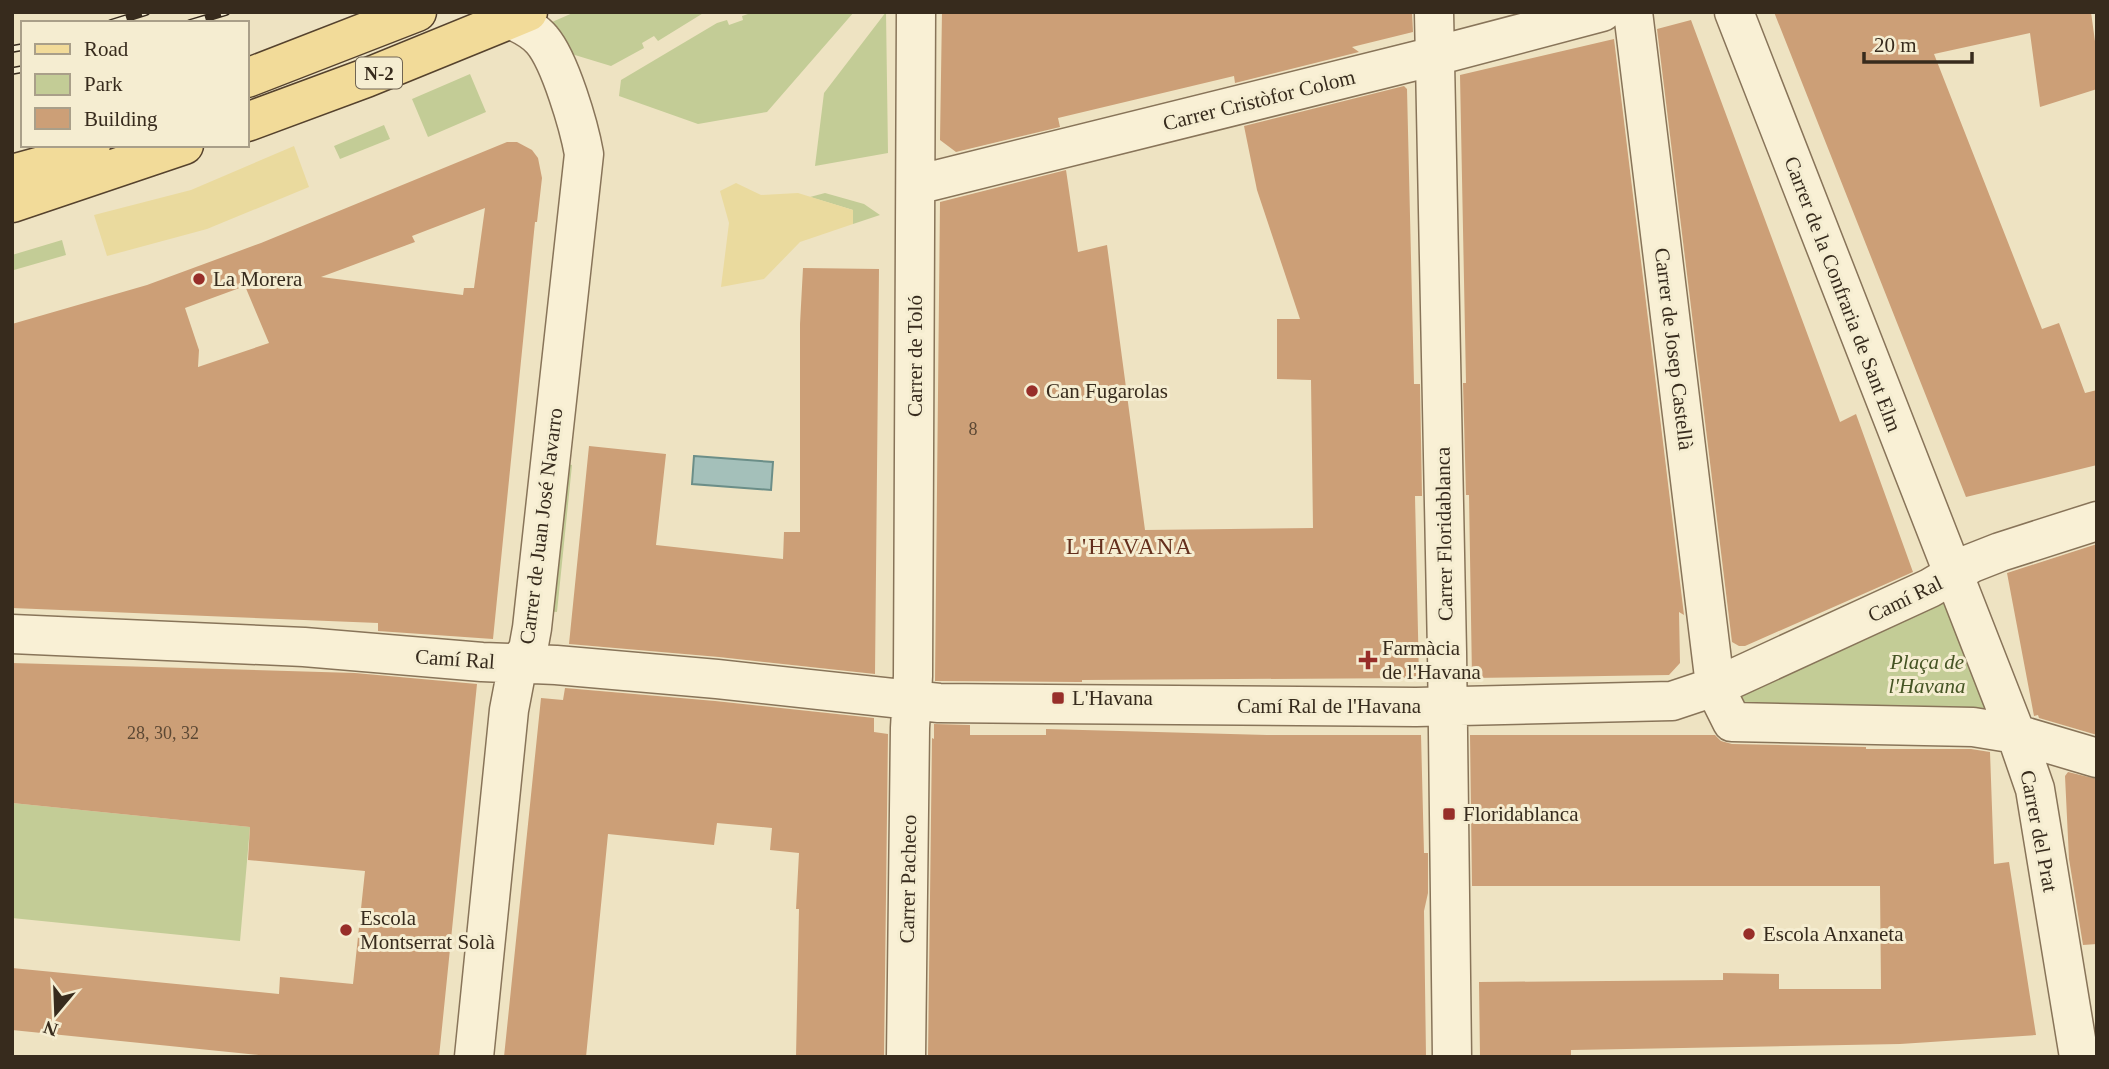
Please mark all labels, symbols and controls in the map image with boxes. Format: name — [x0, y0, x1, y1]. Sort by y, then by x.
legend — [21, 21, 248, 147]
scale bar — [1864, 21, 1972, 65]
text: 20 m — [1874, 33, 1917, 57]
text: Road — [84, 37, 129, 61]
road number: N-2 — [356, 58, 402, 88]
street label: Carrer Cristòfor Colom — [1160, 65, 1358, 135]
text: Park — [84, 72, 123, 96]
text: Building — [84, 107, 158, 131]
street label: Carrer de la Confraria de Sant Elm — [1779, 153, 1907, 435]
street label: Carrer de Josep Castellà — [1650, 247, 1698, 452]
place label: La Morera — [213, 267, 303, 291]
marker: La Morera — [191, 271, 207, 287]
street label: Carrer de Toló — [903, 295, 927, 417]
place label: Can Fugarolas — [1046, 379, 1168, 403]
marker: Can Fugarolas — [1024, 383, 1040, 399]
street label: Carrer de Juan José Navarro — [515, 406, 567, 646]
house number: 8 — [969, 419, 978, 439]
street label: Carrer Floridablanca — [1430, 446, 1458, 621]
district label: L'HAVANA — [1066, 534, 1194, 559]
street label: Camí Ral — [1864, 571, 1946, 627]
place label: Farmàcia de l'Havana — [1382, 636, 1481, 684]
street label: Camí Ral — [414, 644, 496, 674]
park label: Plaça de l'Havana — [1889, 650, 1965, 698]
marker: Farmàcia de l'Havana — [1360, 652, 1376, 668]
place label: L'Havana — [1072, 686, 1153, 710]
marker: L'Havana — [1050, 690, 1066, 706]
street label: Camí Ral de l'Havana — [1237, 694, 1422, 718]
house number: 28, 30, 32 — [127, 723, 199, 743]
street label: Carrer del Prat — [2015, 768, 2063, 894]
place label: Floridablanca — [1463, 802, 1579, 826]
marker: Floridablanca — [1441, 806, 1457, 822]
street label: Carrer Pacheco — [895, 814, 921, 944]
place label: Escola Montserrat Solà — [360, 906, 495, 954]
marker: Escola Montserrat Solà — [338, 922, 354, 938]
place label: Escola Anxaneta — [1763, 922, 1904, 946]
marker: Escola Anxaneta — [1741, 926, 1757, 942]
north arrow — [21, 978, 91, 1048]
text: N — [40, 1016, 61, 1041]

